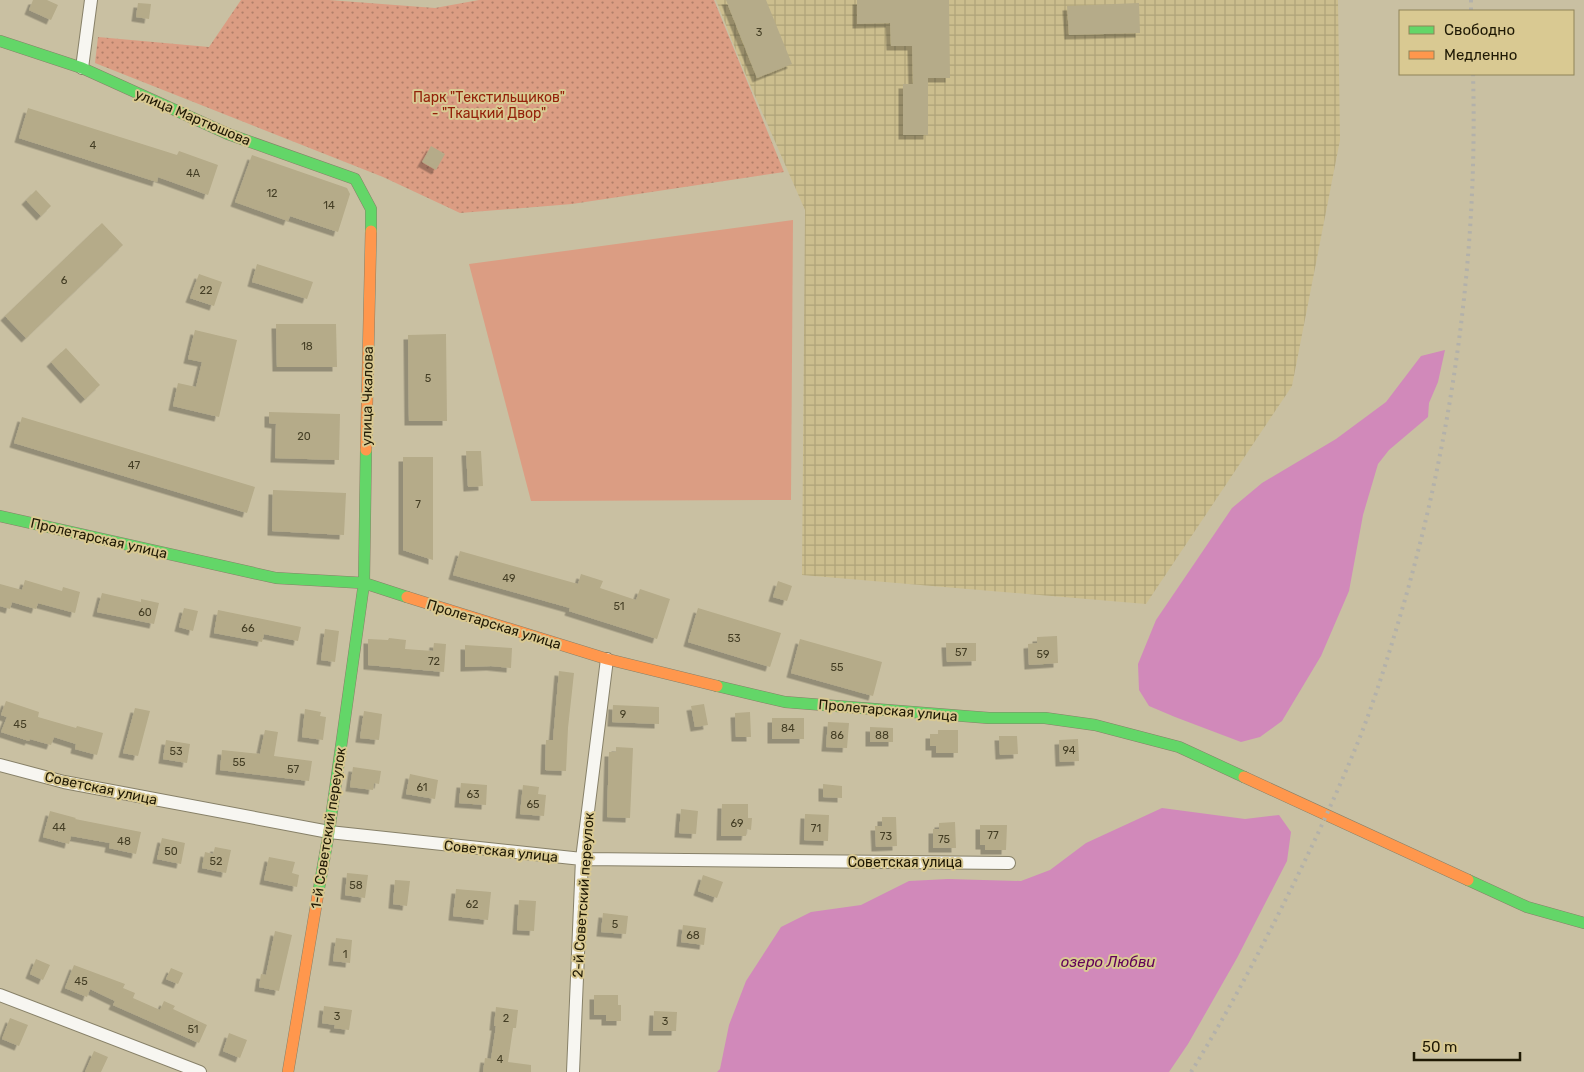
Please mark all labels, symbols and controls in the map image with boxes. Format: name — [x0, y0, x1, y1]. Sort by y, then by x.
legend — [1399, 10, 1574, 75]
text: Свободно — [1444, 21, 1515, 39]
house number: 3 — [756, 26, 763, 39]
text: Медленно — [1444, 46, 1517, 64]
street label: улица Мартюшова — [132, 85, 253, 149]
park label: Парк "Текстильщиков" - "Ткацкий Двор" — [413, 89, 565, 122]
house number: 4 — [90, 139, 97, 152]
house number: 4А — [186, 167, 201, 180]
house number: 12 — [266, 187, 278, 200]
house number: 14 — [323, 199, 335, 212]
house number: 6 — [61, 274, 68, 287]
house number: 22 — [200, 284, 212, 297]
house number: 18 — [301, 340, 313, 353]
street label: улица Чкалова — [358, 346, 377, 446]
house number: 5 — [425, 372, 432, 385]
house number: 20 — [297, 430, 311, 443]
house number: 47 — [128, 459, 140, 472]
house number: 7 — [415, 498, 421, 511]
street label: Пролетарская улица — [29, 514, 169, 562]
house number: 49 — [502, 572, 516, 585]
street label: Пролетарская улица — [425, 596, 563, 653]
house number: 51 — [613, 600, 625, 613]
house number: 60 — [138, 606, 152, 619]
house number: 66 — [241, 622, 255, 635]
house number: 53 — [727, 632, 741, 645]
house number: 57 — [955, 646, 967, 659]
house number: 59 — [1036, 648, 1050, 661]
house number: 72 — [428, 655, 440, 668]
house number: 55 — [830, 661, 844, 674]
street label: Пролетарская улица — [818, 696, 958, 725]
house number: 9 — [620, 708, 626, 721]
house number: 45 — [13, 718, 27, 731]
house number: 84 — [781, 722, 795, 735]
house number: 86 — [830, 729, 844, 742]
house number: 88 — [875, 729, 889, 742]
house number: 94 — [1062, 744, 1076, 757]
house number: 53 — [169, 745, 183, 758]
street label: 1-й Советский переулок — [307, 745, 350, 910]
house number: 55 — [232, 756, 246, 769]
house number: 57 — [287, 763, 299, 776]
street label: Советская улица — [43, 768, 159, 809]
house number: 61 — [416, 781, 428, 794]
house number: 63 — [466, 788, 480, 801]
house number: 65 — [526, 798, 540, 811]
street label: 2-й Советский переулок — [569, 811, 598, 978]
house number: 69 — [730, 817, 744, 830]
house number: 44 — [52, 821, 66, 834]
house number: 71 — [811, 822, 821, 835]
house number: 77 — [987, 829, 999, 842]
house number: 73 — [880, 830, 893, 843]
house number: 75 — [938, 833, 951, 846]
house number: 48 — [117, 835, 131, 848]
street label: Советская улица — [443, 837, 559, 866]
house number: 50 — [164, 845, 178, 858]
street label: Советская улица — [848, 854, 962, 871]
house number: 52 — [210, 855, 223, 868]
house number: 58 — [349, 879, 363, 892]
house number: 62 — [465, 898, 479, 911]
house number: 5 — [612, 918, 619, 931]
house number: 68 — [686, 929, 700, 942]
house number: 1 — [343, 948, 347, 961]
water label: озеро Любви — [1061, 953, 1155, 971]
house number: 45 — [74, 975, 88, 988]
house number: 3 — [334, 1010, 341, 1023]
house number: 2 — [503, 1012, 509, 1025]
house number: 3 — [662, 1015, 669, 1028]
house number: 51 — [187, 1023, 199, 1036]
scale bar — [1414, 1030, 1520, 1062]
text: 50 m — [1422, 1038, 1457, 1056]
house number: 4 — [497, 1053, 504, 1066]

